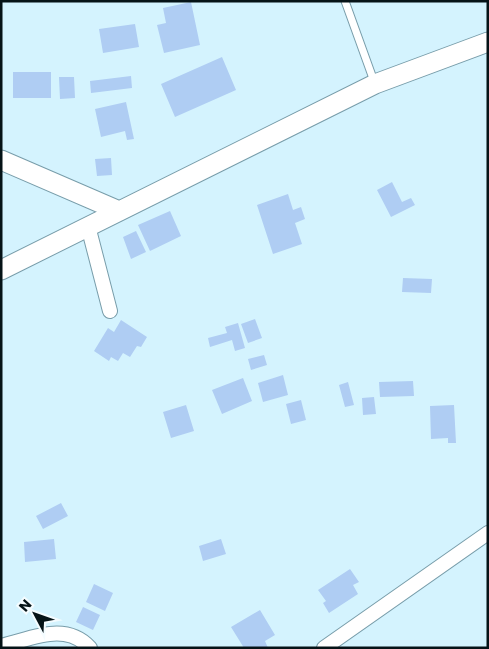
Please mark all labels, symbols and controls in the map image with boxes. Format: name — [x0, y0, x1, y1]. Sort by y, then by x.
north arrow — [10, 589, 60, 639]
text: N — [14, 595, 36, 616]

